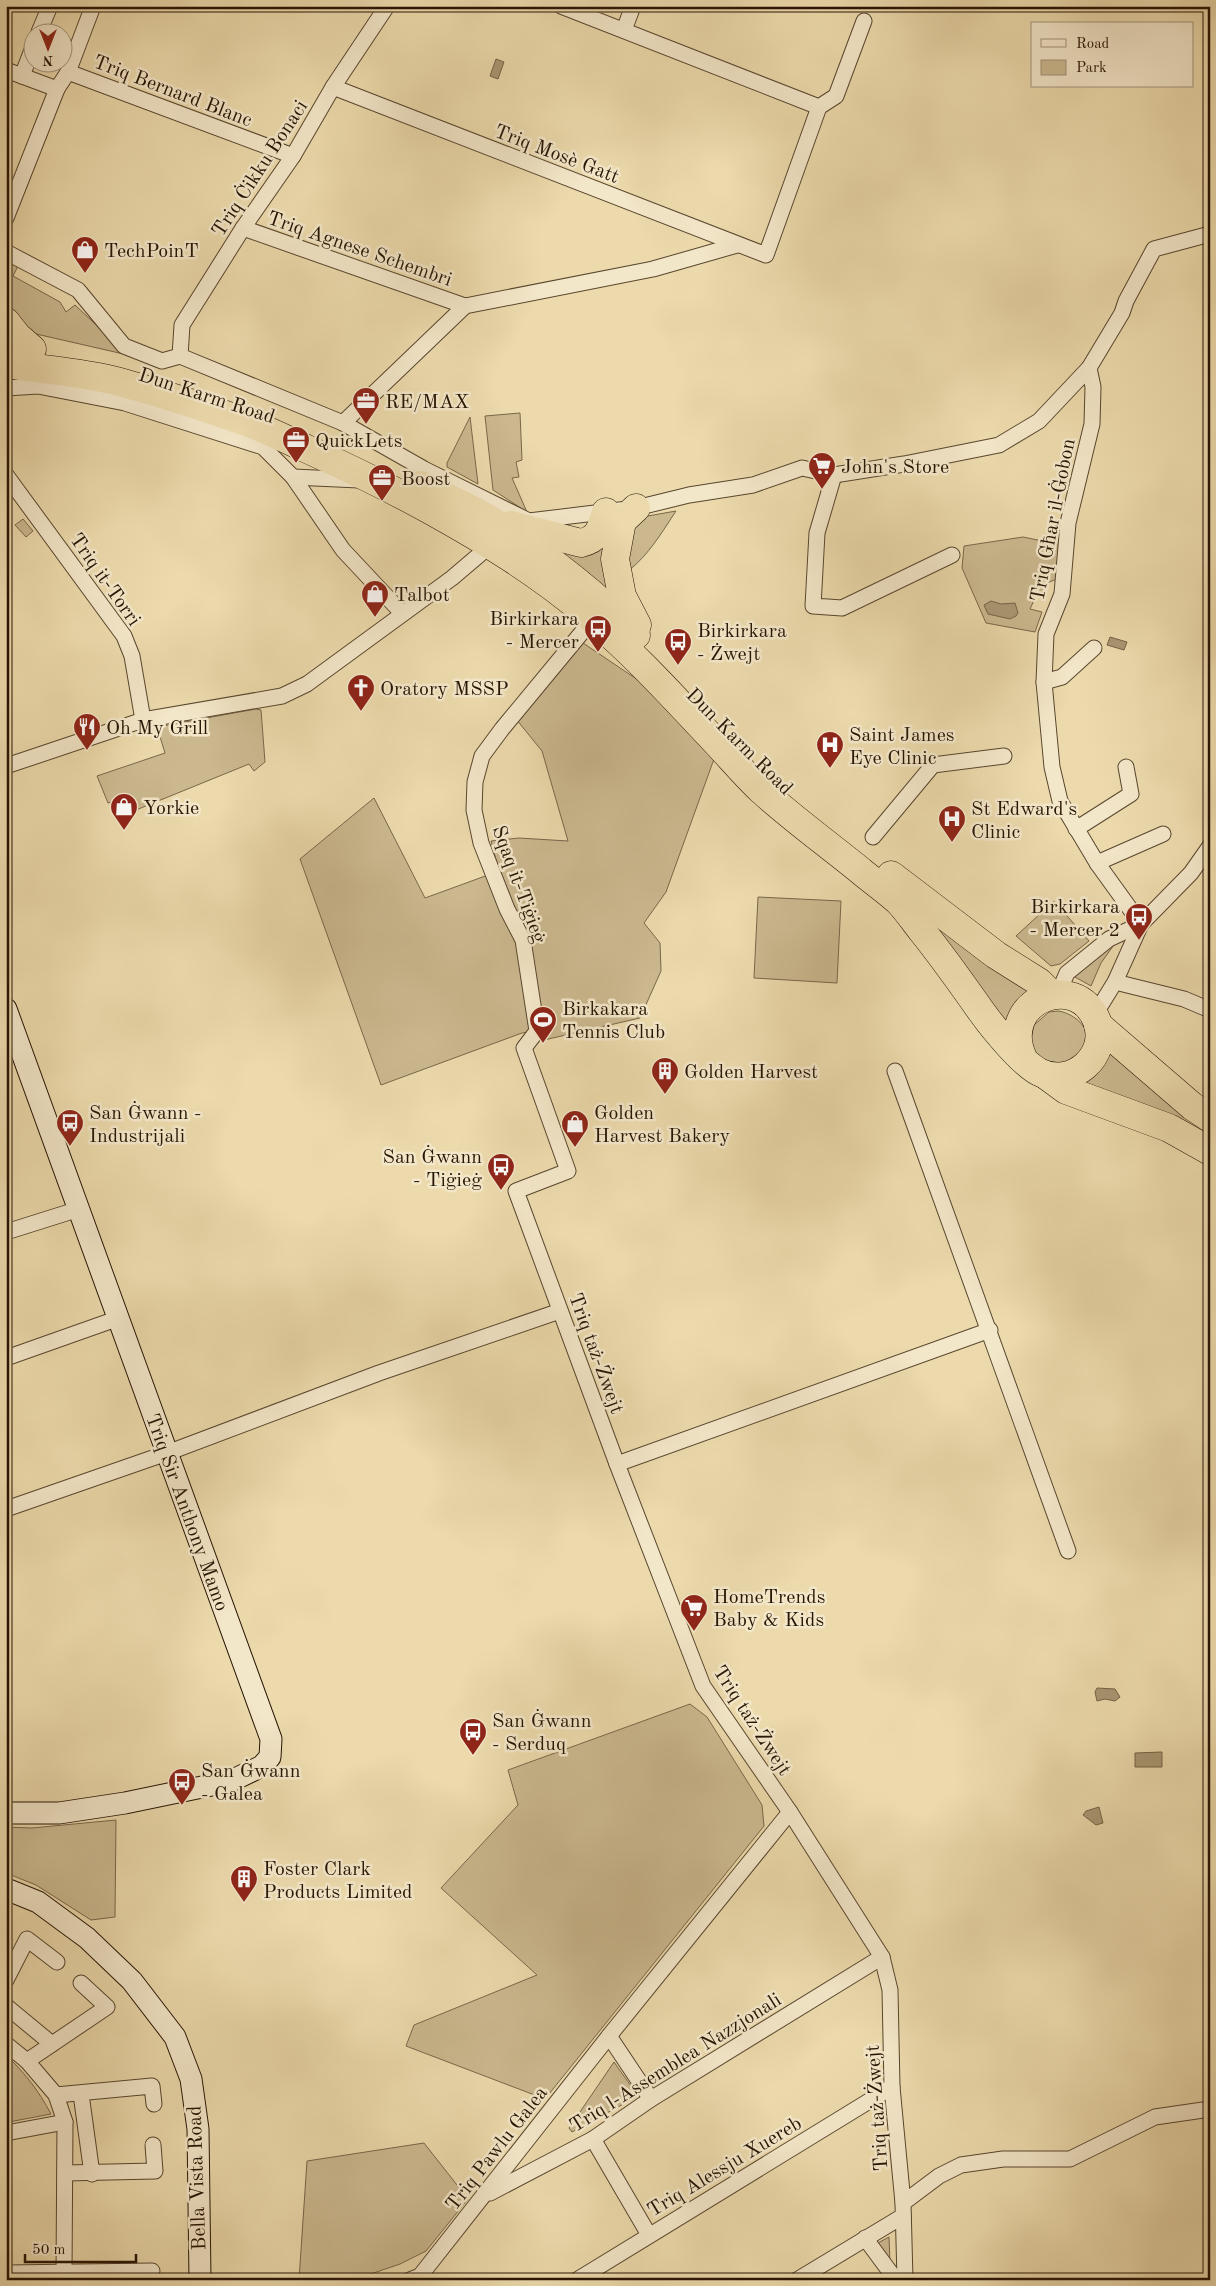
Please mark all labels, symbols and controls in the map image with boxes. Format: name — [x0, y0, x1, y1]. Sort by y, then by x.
north arrow — [22, 22, 72, 72]
legend — [1031, 22, 1194, 88]
text: Road — [1076, 37, 1110, 52]
street label: Triq Bernard Blanc — [90, 52, 255, 131]
text: N — [42, 53, 53, 67]
text: Park — [1076, 61, 1107, 76]
street label: Triq Ċikku Bonaci — [207, 96, 312, 241]
street label: Triq Mosè Gatt — [491, 122, 621, 188]
street label: Triq Agnese Schembri — [264, 209, 454, 291]
shop icon: TechPoinT — [70, 235, 100, 274]
place label: TechPoinT — [104, 242, 199, 262]
street label: Dun Karm Road — [136, 365, 277, 428]
office icon: RE/MAX — [351, 386, 381, 425]
place label: RE/MAX — [385, 393, 469, 413]
office icon: QuickLets — [281, 425, 311, 464]
place label: QuickLets — [315, 432, 402, 452]
street label: Triq Għar il-Ġobon — [1025, 436, 1080, 604]
supermarket icon: John's Store — [807, 451, 837, 490]
place label: John's Store — [841, 458, 949, 478]
office icon: Boost — [367, 463, 397, 502]
place label: Boost — [401, 470, 450, 490]
street label: Triq it-Torri — [65, 530, 144, 630]
shop icon: Talbot — [360, 579, 390, 618]
place label: Talbot — [394, 586, 450, 606]
place label: Birkirkara - Mercer — [489, 610, 579, 653]
bus stop icon: Birkirkara - Mercer — [583, 614, 613, 653]
place label: Birkirkara - Żwejt — [697, 622, 787, 665]
bus stop icon: Birkirkara - Żwejt — [663, 627, 693, 666]
church icon: Oratory MSSP — [346, 673, 376, 712]
place label: Oratory MSSP — [380, 680, 509, 700]
street label: Dun Karm Road — [681, 685, 796, 800]
restaurant icon: Oh My Grill — [72, 712, 102, 751]
place label: Oh My Grill — [106, 719, 208, 739]
place label: Saint James Eye Clinic — [849, 726, 955, 769]
hospital icon: Saint James Eye Clinic — [815, 730, 845, 769]
shop icon: Yorkie — [109, 792, 139, 831]
place label: Yorkie — [143, 799, 199, 819]
place label: St Edward's Clinic — [971, 800, 1077, 843]
hospital icon: St Edward's Clinic — [937, 804, 967, 843]
street label: Sqaq it-Tiġieġ — [488, 823, 549, 946]
place label: Birkirkara - Mercer 2 — [1030, 898, 1120, 941]
bus stop icon: Birkirkara - Mercer 2 — [1124, 902, 1154, 941]
place label: Birkakara Tennis Club — [562, 1000, 665, 1043]
sports icon: Birkakara Tennis Club — [528, 1005, 558, 1044]
building icon: Golden Harvest — [650, 1056, 680, 1095]
place label: Golden Harvest — [684, 1063, 818, 1083]
place label: San Ġwann - Industrijali — [89, 1101, 201, 1147]
place label: Golden Harvest Bakery — [594, 1104, 730, 1147]
bus stop icon: San Ġwann - Industrijali — [55, 1108, 85, 1147]
shop icon: Golden Harvest Bakery — [560, 1109, 590, 1148]
place label: San Ġwann - Tiġieġ — [383, 1145, 482, 1191]
bus stop icon: San Ġwann - Tiġieġ — [486, 1152, 516, 1191]
street label: Triq taż-Żwejt — [564, 1290, 628, 1417]
street label: Triq Sir Anthony Mamo — [141, 1411, 231, 1614]
place label: HomeTrends Baby & Kids — [713, 1588, 825, 1631]
supermarket icon: HomeTrends Baby & Kids — [679, 1593, 709, 1632]
street label: Triq taż-Żwejt — [708, 1661, 796, 1780]
place label: San Ġwann - Serduq — [492, 1709, 592, 1755]
bus stop icon: San Ġwann - Serduq — [458, 1717, 488, 1756]
place label: San Ġwann - Galea — [201, 1759, 301, 1805]
bus stop icon: San Ġwann - Galea — [167, 1767, 197, 1806]
place label: Foster Clark Products Limited — [263, 1860, 413, 1903]
building icon: Foster Clark Products Limited — [229, 1864, 259, 1903]
street label: Triq l-Assemblea Nazzjonali — [567, 1990, 785, 2137]
street label: Triq taż-Żwejt — [862, 2044, 892, 2172]
street label: Triq Pawlu Galea — [443, 2083, 552, 2215]
street label: Bella Vista Road — [185, 2105, 211, 2251]
street label: Triq Alessju Xuereb — [644, 2114, 806, 2222]
scale bar — [25, 2231, 136, 2263]
text: 50 m — [32, 2243, 66, 2258]

